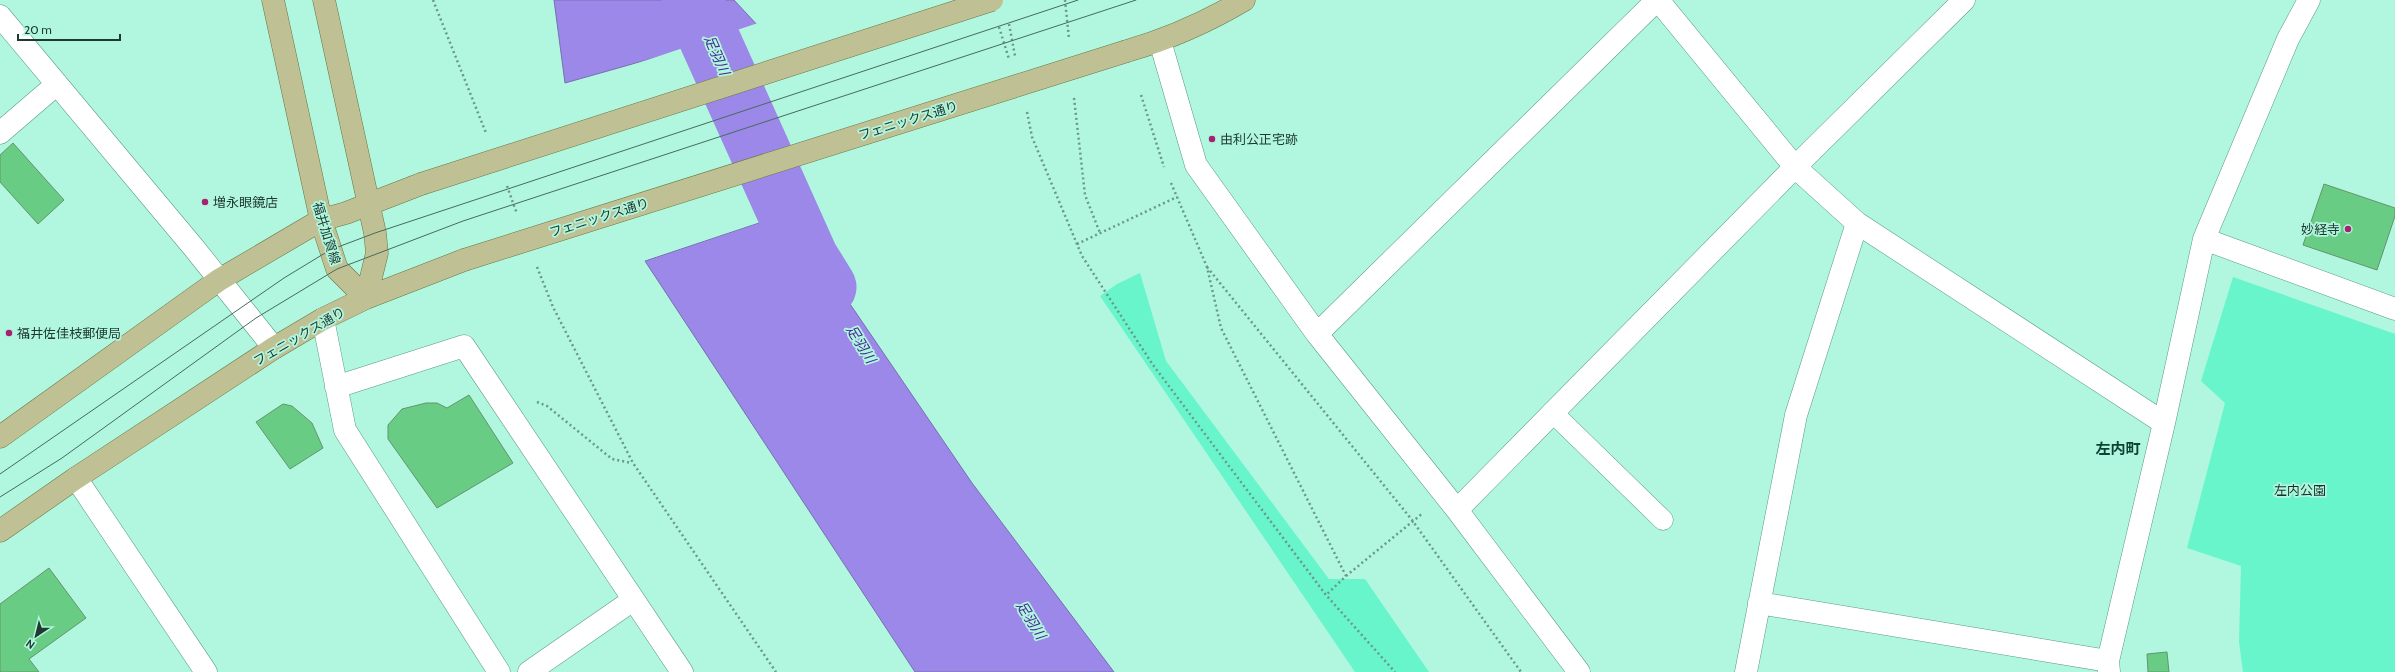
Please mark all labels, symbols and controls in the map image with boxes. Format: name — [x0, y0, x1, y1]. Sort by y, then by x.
scale bar — [18, 16, 120, 42]
text: 20 m — [24, 22, 52, 37]
water label: 足羽川 — [700, 32, 735, 80]
street label: フェニックス通り — [856, 97, 960, 143]
place label: 由利公正宅跡 — [1220, 131, 1298, 147]
marker: 由利公正宅跡 — [1207, 134, 1217, 144]
place label: 増永眼鏡店 — [213, 194, 278, 210]
street label: フェニックス通り — [547, 194, 651, 240]
marker: 増永眼鏡店 — [200, 197, 210, 207]
street label: 福井加賀線 — [310, 200, 344, 266]
place label: 妙経寺 — [2301, 221, 2340, 237]
marker: 妙経寺 — [2343, 224, 2353, 234]
street label: フェニックス通り — [250, 303, 348, 369]
water label: 足羽川 — [842, 321, 881, 368]
place label: 福井佐佳枝郵便局 — [17, 325, 121, 341]
marker: 福井佐佳枝郵便局 — [4, 328, 14, 338]
district label: 左内町 — [2095, 440, 2141, 458]
park label: 左内公園 — [2274, 482, 2326, 498]
water label: 足羽川 — [1012, 597, 1051, 644]
north arrow — [16, 616, 56, 656]
text: N — [23, 636, 37, 652]

